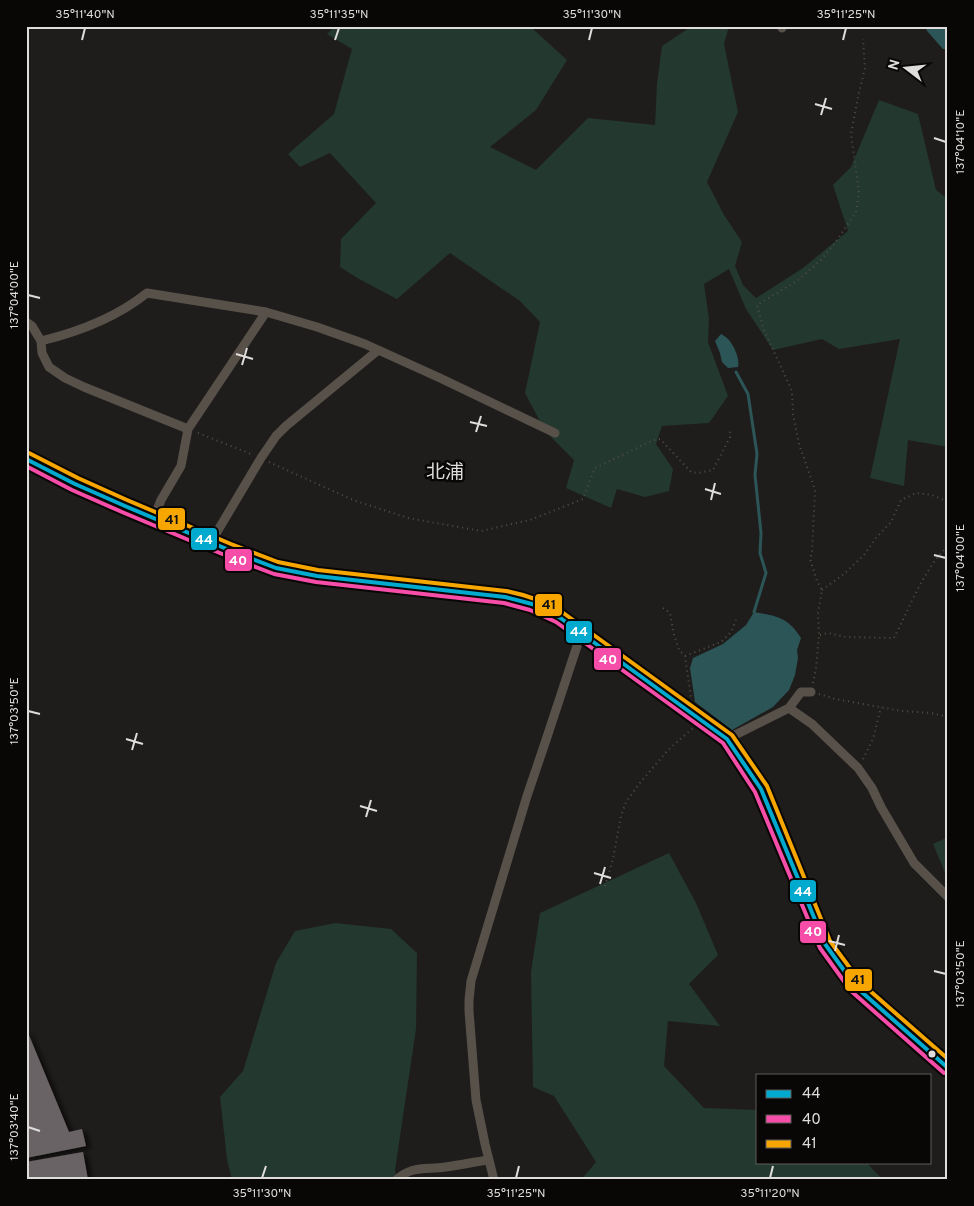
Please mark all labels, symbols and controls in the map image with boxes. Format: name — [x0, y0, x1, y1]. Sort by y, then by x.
text: 35°11'40"N — [55, 7, 115, 23]
text: 35°11'35"N — [309, 7, 369, 23]
text: 35°11'30"N — [562, 7, 622, 23]
text: 35°11'25"N — [816, 7, 876, 23]
north arrow — [882, 42, 932, 92]
text: N — [885, 58, 905, 72]
text: 137°04'10"E — [953, 110, 969, 174]
text: 137°04'00"E — [7, 261, 23, 329]
district label: 北浦 — [426, 461, 464, 485]
line badge: 41 — [157, 507, 186, 531]
text: 41 — [165, 512, 179, 529]
text: 137°04'00"E — [953, 524, 969, 592]
line badge: 44 — [190, 527, 218, 551]
text: 44 — [195, 532, 213, 549]
line badge: 40 — [224, 548, 253, 572]
text: 40 — [229, 553, 247, 570]
line badge: 41 — [534, 593, 563, 617]
text: 41 — [542, 597, 556, 614]
line badge: 44 — [565, 620, 593, 644]
text: 44 — [570, 624, 588, 641]
line badge: 40 — [593, 647, 622, 671]
text: 40 — [599, 652, 617, 669]
text: 137°03'50"E — [7, 677, 23, 745]
line badge: 44 — [789, 879, 817, 903]
text: 44 — [794, 884, 812, 901]
line badge: 40 — [799, 920, 827, 944]
text: 40 — [804, 924, 822, 941]
text: 137°03'50"E — [953, 940, 969, 1008]
line badge: 41 — [844, 968, 873, 992]
text: 41 — [851, 972, 865, 989]
unlabelled marker — [927, 1049, 937, 1059]
legend — [756, 1074, 932, 1164]
text: 44 — [802, 1085, 821, 1104]
text: 137°03'40"E — [7, 1093, 23, 1161]
text: 40 — [802, 1111, 821, 1130]
text: 41 — [802, 1135, 817, 1154]
text: 35°11'30"N — [232, 1186, 292, 1202]
text: 35°11'25"N — [486, 1186, 546, 1202]
text: 35°11'20"N — [740, 1186, 800, 1202]

